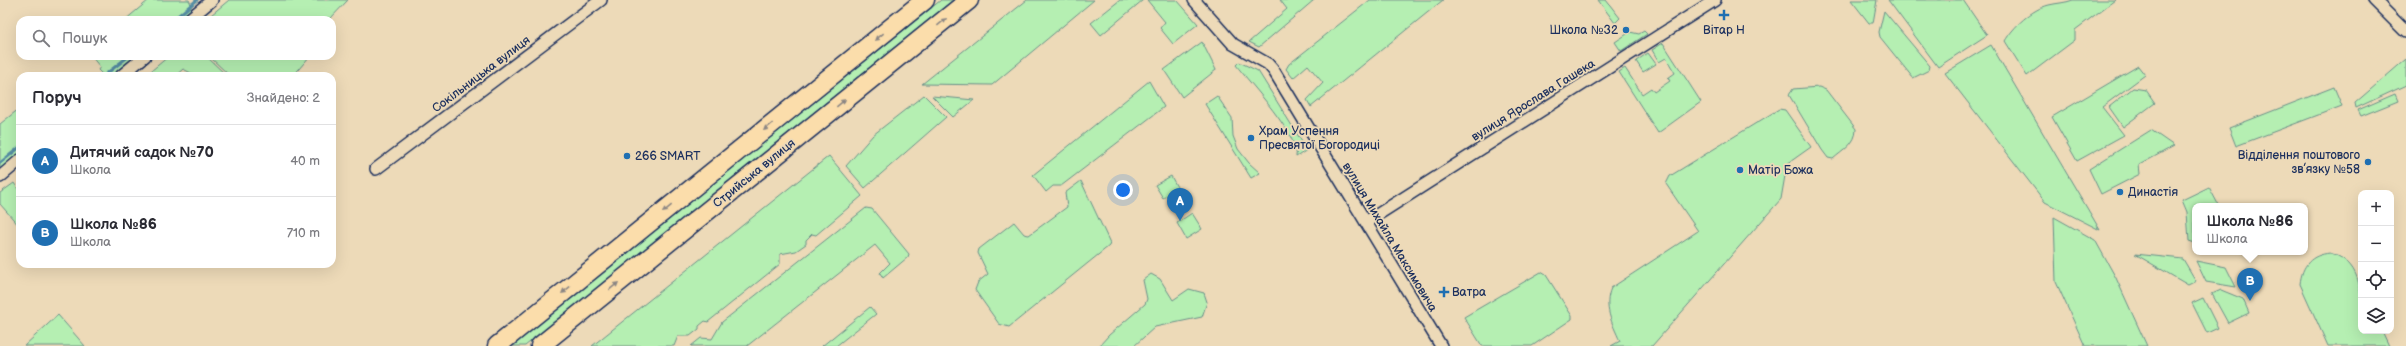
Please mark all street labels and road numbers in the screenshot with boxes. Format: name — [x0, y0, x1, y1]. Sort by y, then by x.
street label: Сокільницька вулиця — [429, 33, 533, 116]
street label: вулиця Ярослава Гашека — [1469, 56, 1598, 145]
street label: Стрийська вулиця — [710, 135, 799, 211]
street label: вулиця Михайла Максимовича — [1339, 160, 1440, 315]

